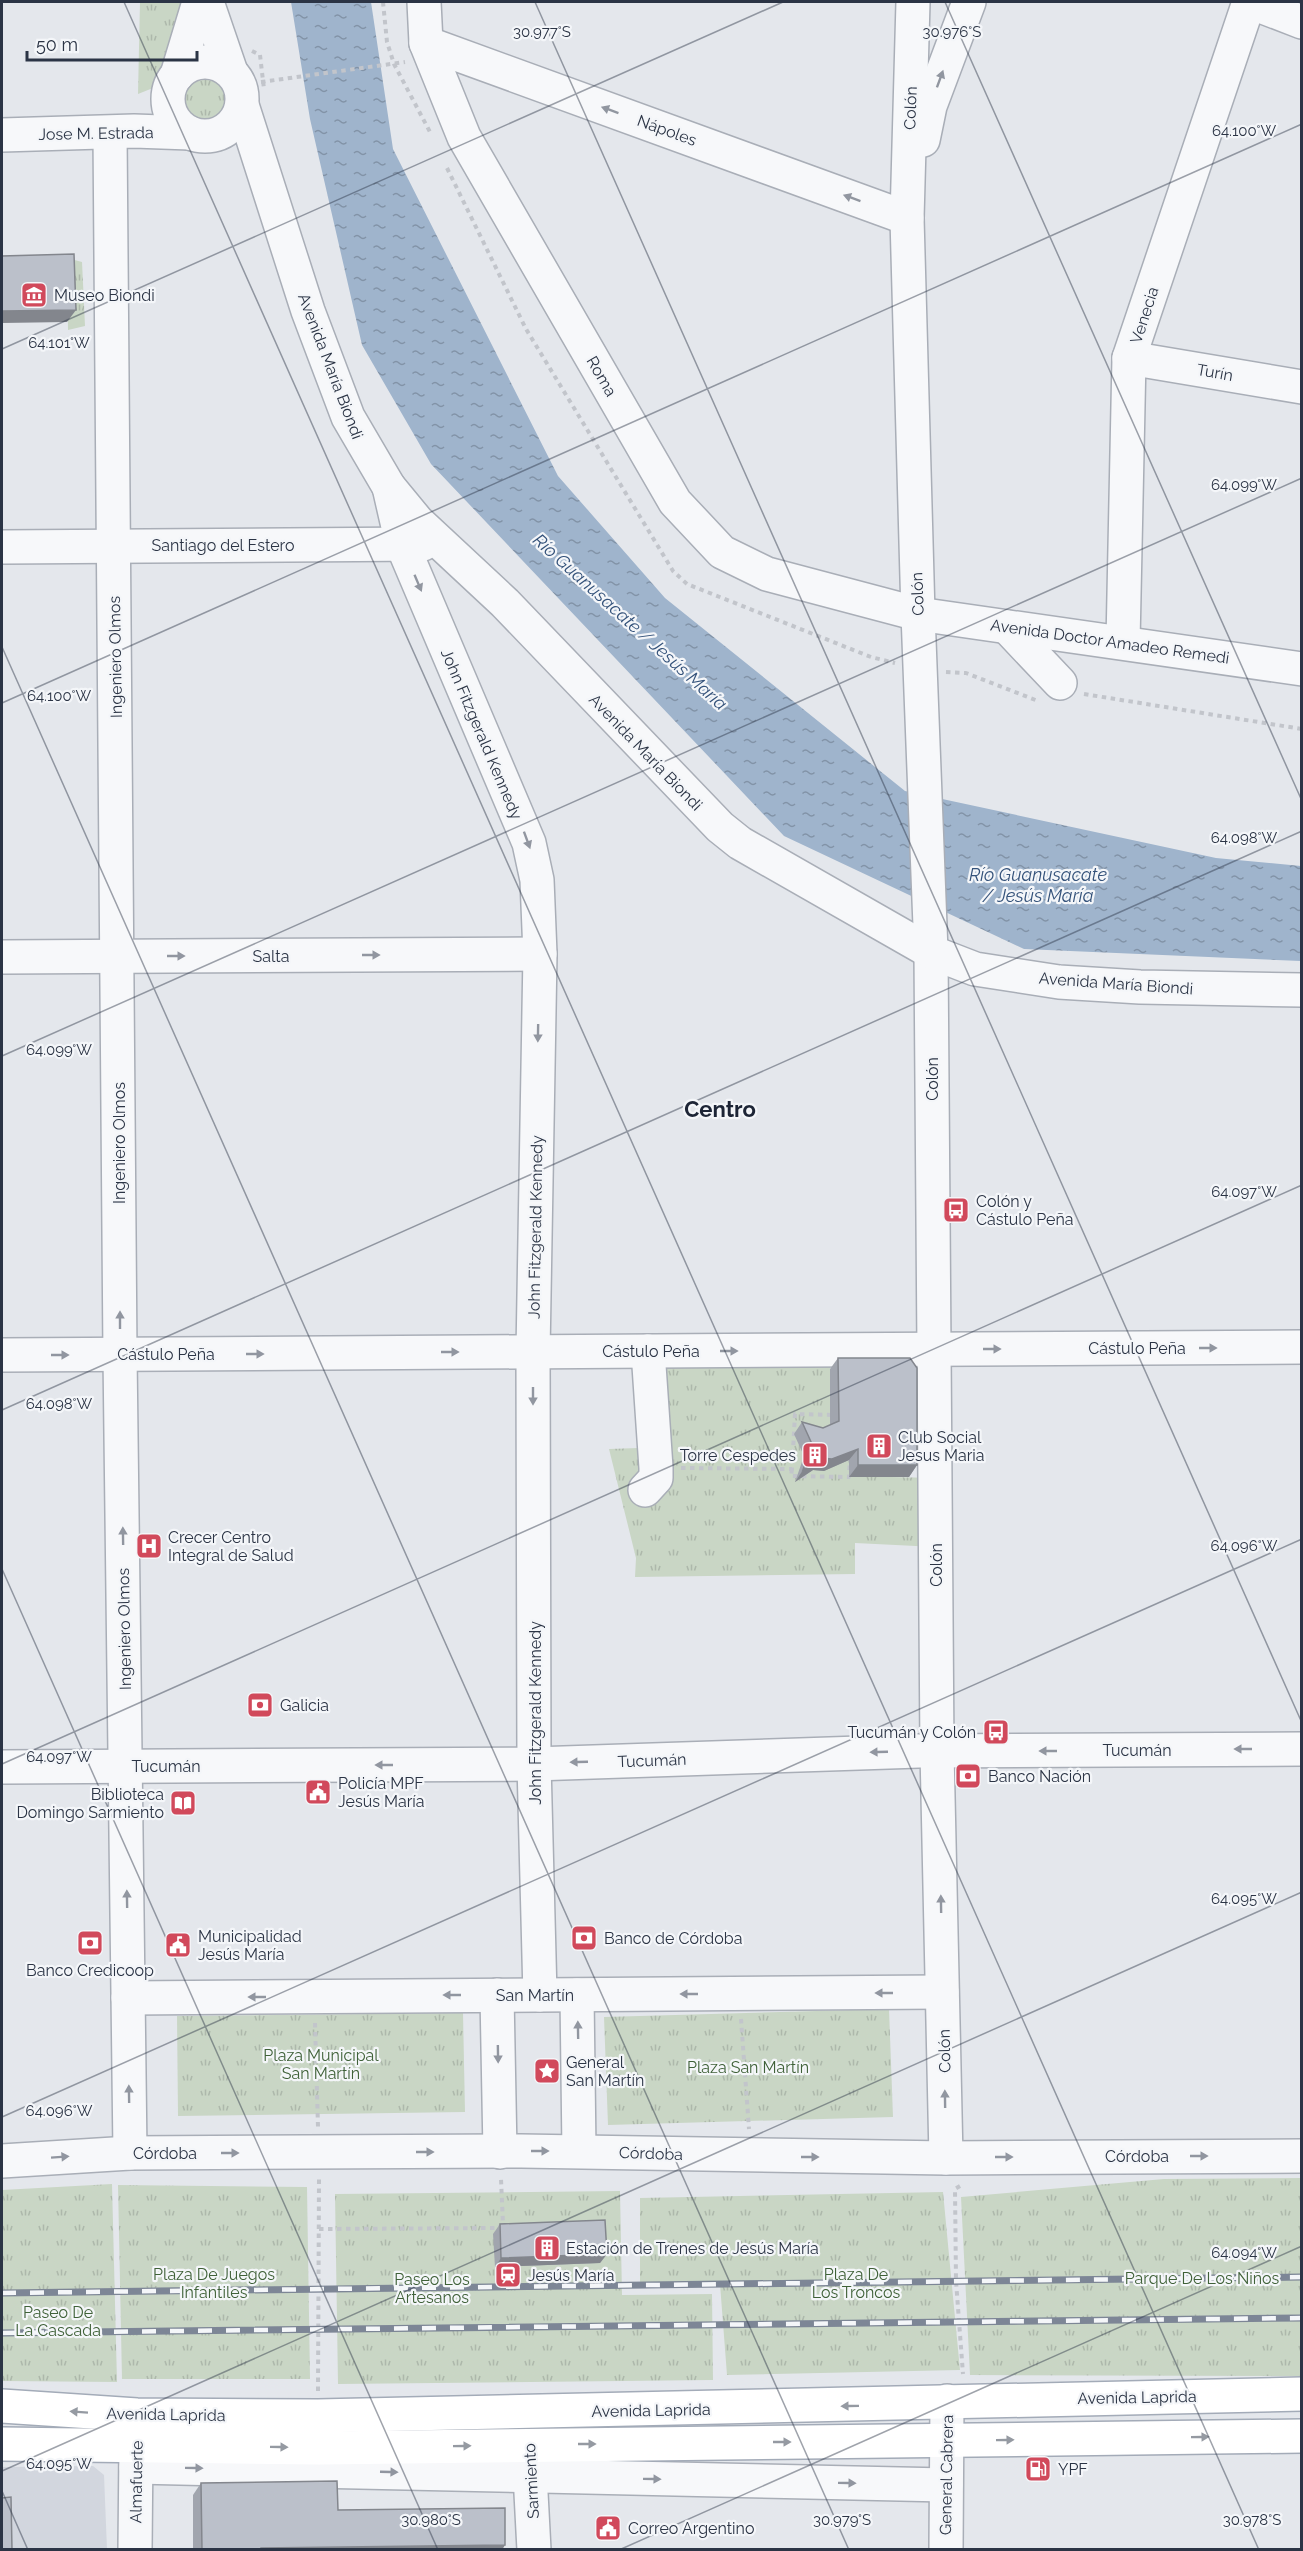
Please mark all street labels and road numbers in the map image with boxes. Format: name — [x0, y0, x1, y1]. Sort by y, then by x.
street label: Colón — [900, 86, 921, 130]
street label: Nápoles — [635, 111, 699, 150]
street label: Jose M. Estrada — [38, 123, 154, 144]
street label: Venecia — [1126, 284, 1163, 346]
street label: Avenida María Biondi — [294, 291, 367, 442]
street label: Roma — [583, 353, 621, 400]
street label: Turín — [1195, 360, 1234, 385]
street label: Santiago del Estero — [152, 536, 294, 555]
street label: Colón — [907, 572, 928, 616]
street label: Ingeniero Olmos — [105, 596, 126, 718]
street label: Avenida Doctor Amadeo Remedi — [989, 615, 1231, 668]
street label: John Fitzgerald Kennedy — [437, 646, 526, 823]
street label: Avenida María Biondi — [585, 690, 706, 815]
street label: Salta — [253, 947, 289, 966]
street label: Avenida María Biondi — [1038, 969, 1194, 998]
street label: Colón — [923, 1057, 942, 1101]
street label: Ingeniero Olmos — [110, 1082, 129, 1204]
street label: John Fitzgerald Kennedy — [524, 1135, 547, 1319]
street label: Cástulo Peña — [1088, 1339, 1186, 1358]
street label: Cástulo Peña — [602, 1342, 700, 1361]
street label: Cástulo Peña — [117, 1345, 215, 1364]
street label: Colón — [927, 1543, 946, 1587]
street label: Ingeniero Olmos — [114, 1568, 135, 1690]
street label: John Fitzgerald Kennedy — [526, 1621, 545, 1805]
street label: Tucumán — [1103, 1741, 1171, 1760]
street label: Tucumán — [617, 1750, 687, 1771]
street label: Tucumán — [132, 1757, 200, 1776]
street label: San Martín — [496, 1986, 574, 2005]
street label: Colón — [935, 2029, 954, 2073]
street label: Córdoba — [619, 2143, 683, 2164]
street label: Córdoba — [133, 2144, 197, 2163]
street label: Córdoba — [1105, 2147, 1169, 2166]
street label: Avenida Laprida — [1077, 2387, 1197, 2408]
street label: Avenida Laprida — [591, 2400, 711, 2421]
street label: Avenida Laprida — [106, 2404, 226, 2425]
street label: General Cabrera — [936, 2415, 957, 2535]
street label: Almafuerte — [126, 2440, 147, 2524]
street label: Sarmiento — [520, 2443, 543, 2519]

